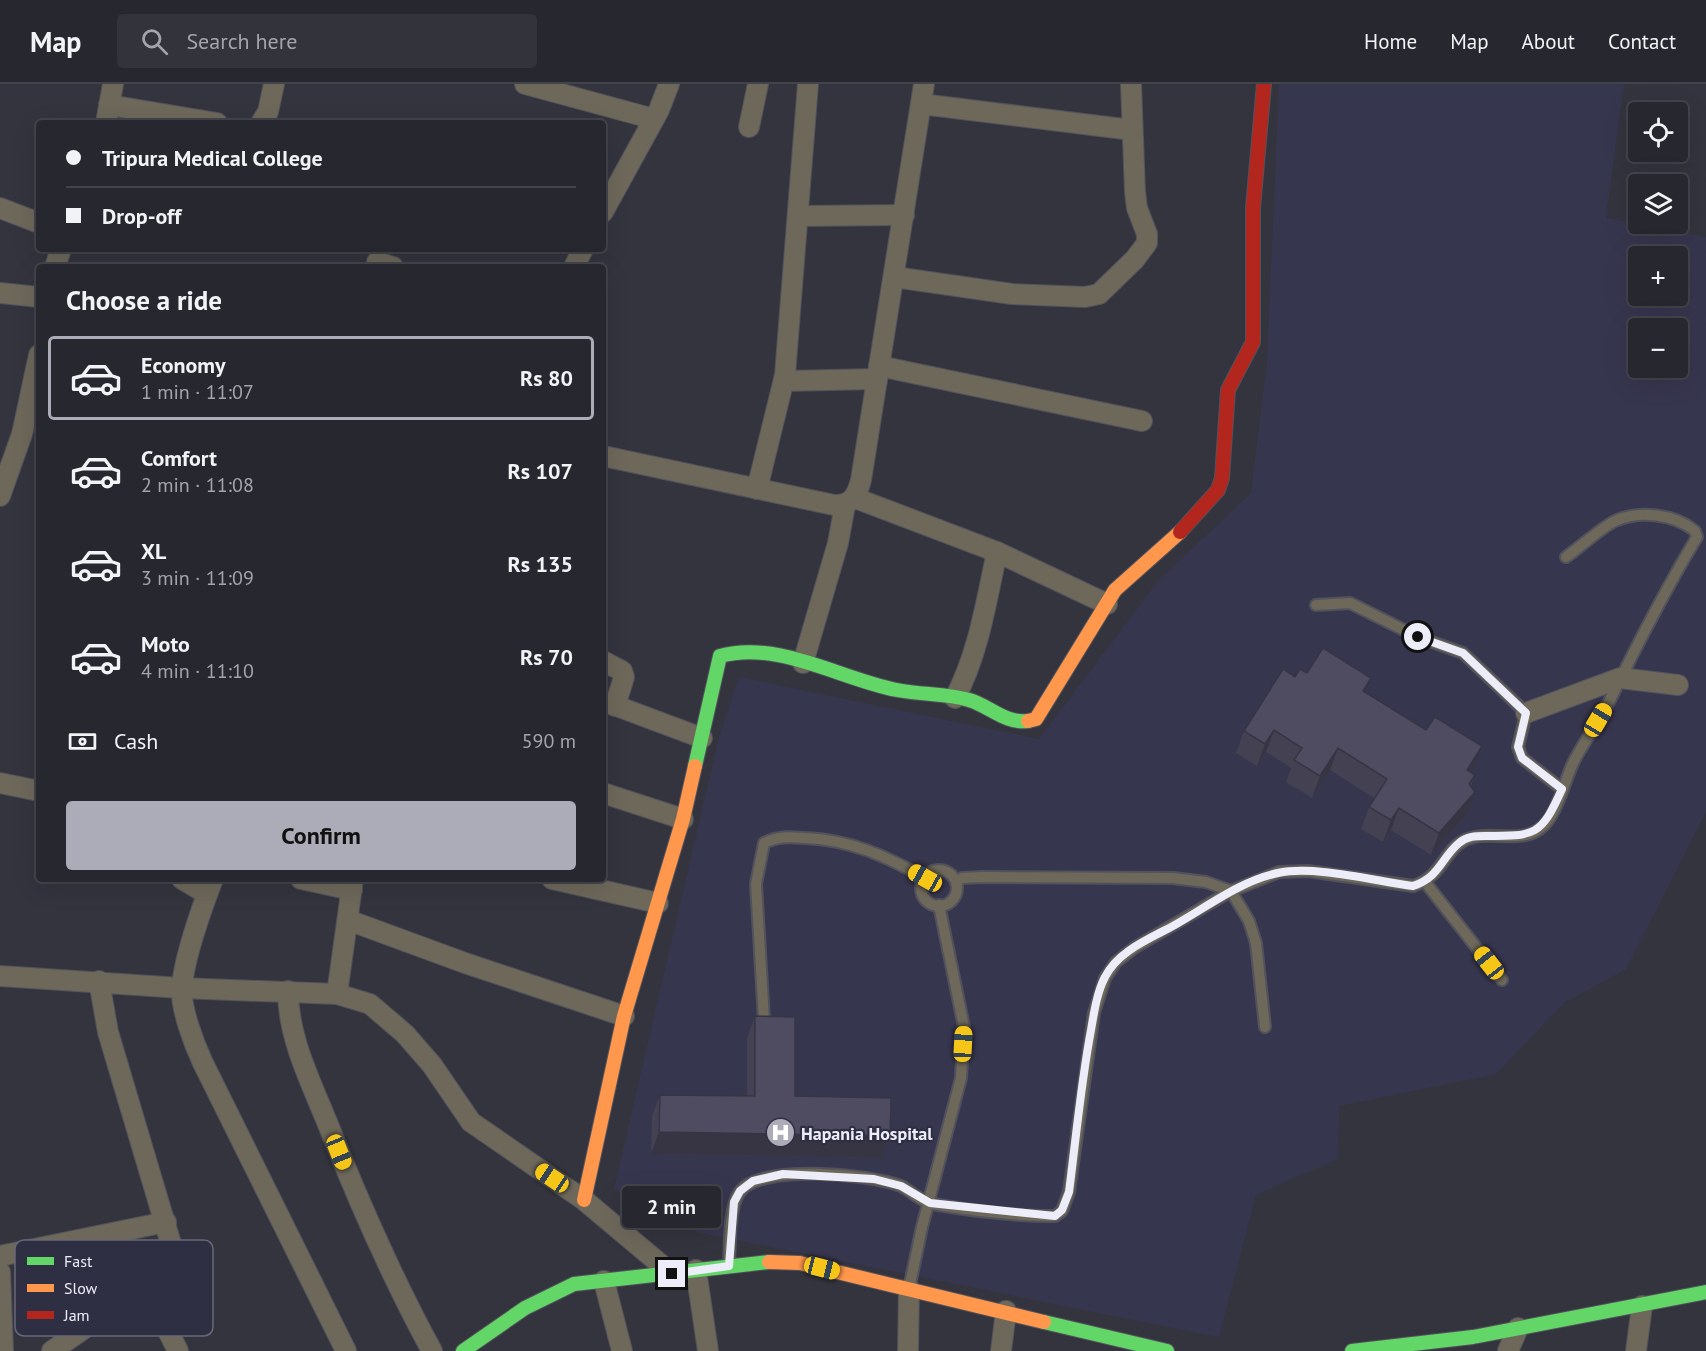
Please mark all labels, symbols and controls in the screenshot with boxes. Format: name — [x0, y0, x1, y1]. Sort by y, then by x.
search box — [117, 14, 537, 68]
text: Map — [30, 23, 81, 60]
icon: search — [138, 25, 171, 58]
text: Search here — [186, 27, 297, 55]
text: Home — [1364, 28, 1417, 55]
text: Map — [1450, 28, 1489, 55]
text: About — [1522, 28, 1575, 55]
text: Contact — [1608, 28, 1676, 55]
map controls — [1628, 102, 1688, 378]
button: locate — [1628, 102, 1688, 162]
text: Tripura Medical College — [102, 144, 323, 172]
button: layers — [1628, 174, 1688, 234]
text: Drop-off — [102, 202, 181, 230]
button: + — [1628, 246, 1688, 306]
text: Choose a ride — [66, 283, 222, 317]
button: − — [1628, 318, 1688, 378]
icon: car — [69, 351, 123, 405]
text: Economy — [141, 351, 225, 379]
text: Rs 80 — [520, 364, 573, 392]
text: 1 min · 11:07 — [141, 379, 254, 405]
icon: car — [69, 444, 123, 498]
text: Comfort — [141, 444, 217, 472]
text: Rs 107 — [507, 457, 573, 485]
text: 2 min · 11:08 — [141, 472, 254, 498]
icon: car — [69, 537, 123, 591]
text: XL — [141, 537, 166, 565]
text: Rs 135 — [507, 550, 573, 578]
text: 3 min · 11:09 — [141, 565, 254, 591]
route start — [1404, 623, 1431, 650]
icon: car — [69, 630, 123, 684]
text: Moto — [141, 630, 190, 658]
text: Rs 70 — [520, 643, 573, 671]
text: 4 min · 11:10 — [141, 658, 254, 684]
car — [1581, 700, 1615, 740]
icon: cash — [66, 725, 99, 758]
text: Cash — [114, 727, 158, 755]
text: 590 m — [522, 728, 576, 754]
button: Confirm — [66, 801, 576, 870]
car — [905, 861, 945, 895]
car — [1471, 943, 1507, 983]
car — [953, 1026, 973, 1062]
hospital icon: Hapania Hospital — [764, 1117, 796, 1149]
place label: Hapania Hospital — [801, 1122, 933, 1145]
car — [324, 1132, 354, 1172]
car — [532, 1160, 572, 1196]
callout: 2 min — [622, 1187, 722, 1229]
text: 2 min — [647, 1194, 696, 1220]
legend — [15, 1240, 213, 1336]
text: Fast — [64, 1251, 93, 1271]
car — [802, 1255, 842, 1281]
route end — [658, 1260, 685, 1287]
text: Slow — [64, 1278, 98, 1298]
text: Jam — [63, 1305, 90, 1325]

